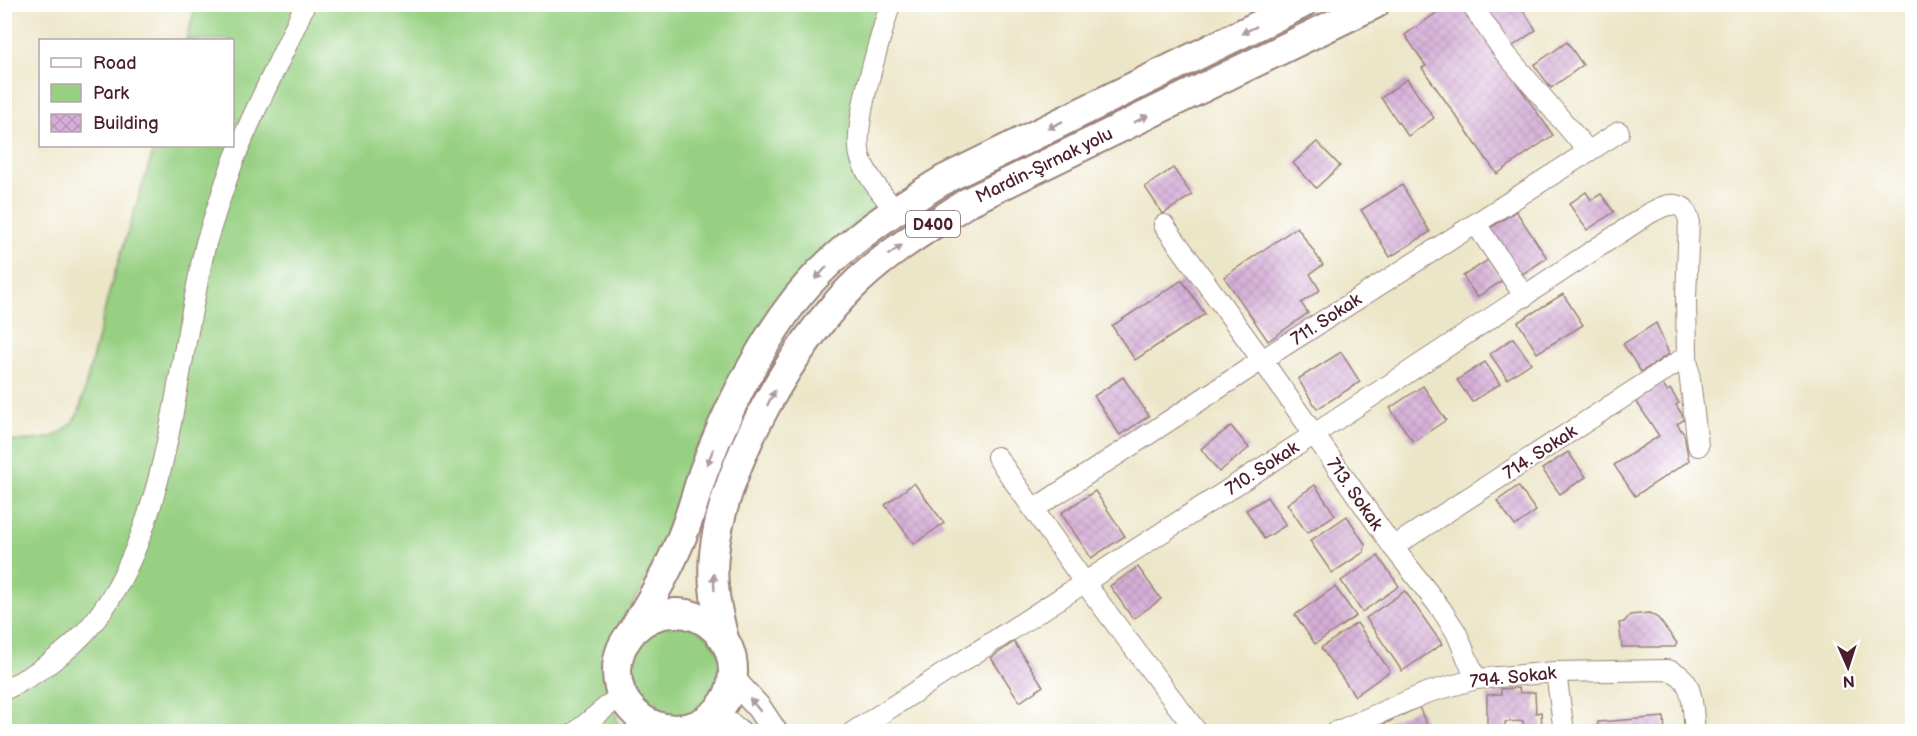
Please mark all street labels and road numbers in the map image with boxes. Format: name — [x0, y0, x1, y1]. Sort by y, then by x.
street label: Mardin-Şırnak yolu — [972, 123, 1116, 208]
road number: D400 — [906, 211, 960, 237]
street label: 711. Sokak — [1287, 289, 1365, 350]
street label: 714. Sokak — [1500, 421, 1581, 484]
street label: 710. Sokak — [1222, 437, 1303, 500]
street label: 713. Sokak — [1322, 454, 1387, 535]
street label: 794. Sokak — [1469, 662, 1558, 692]

